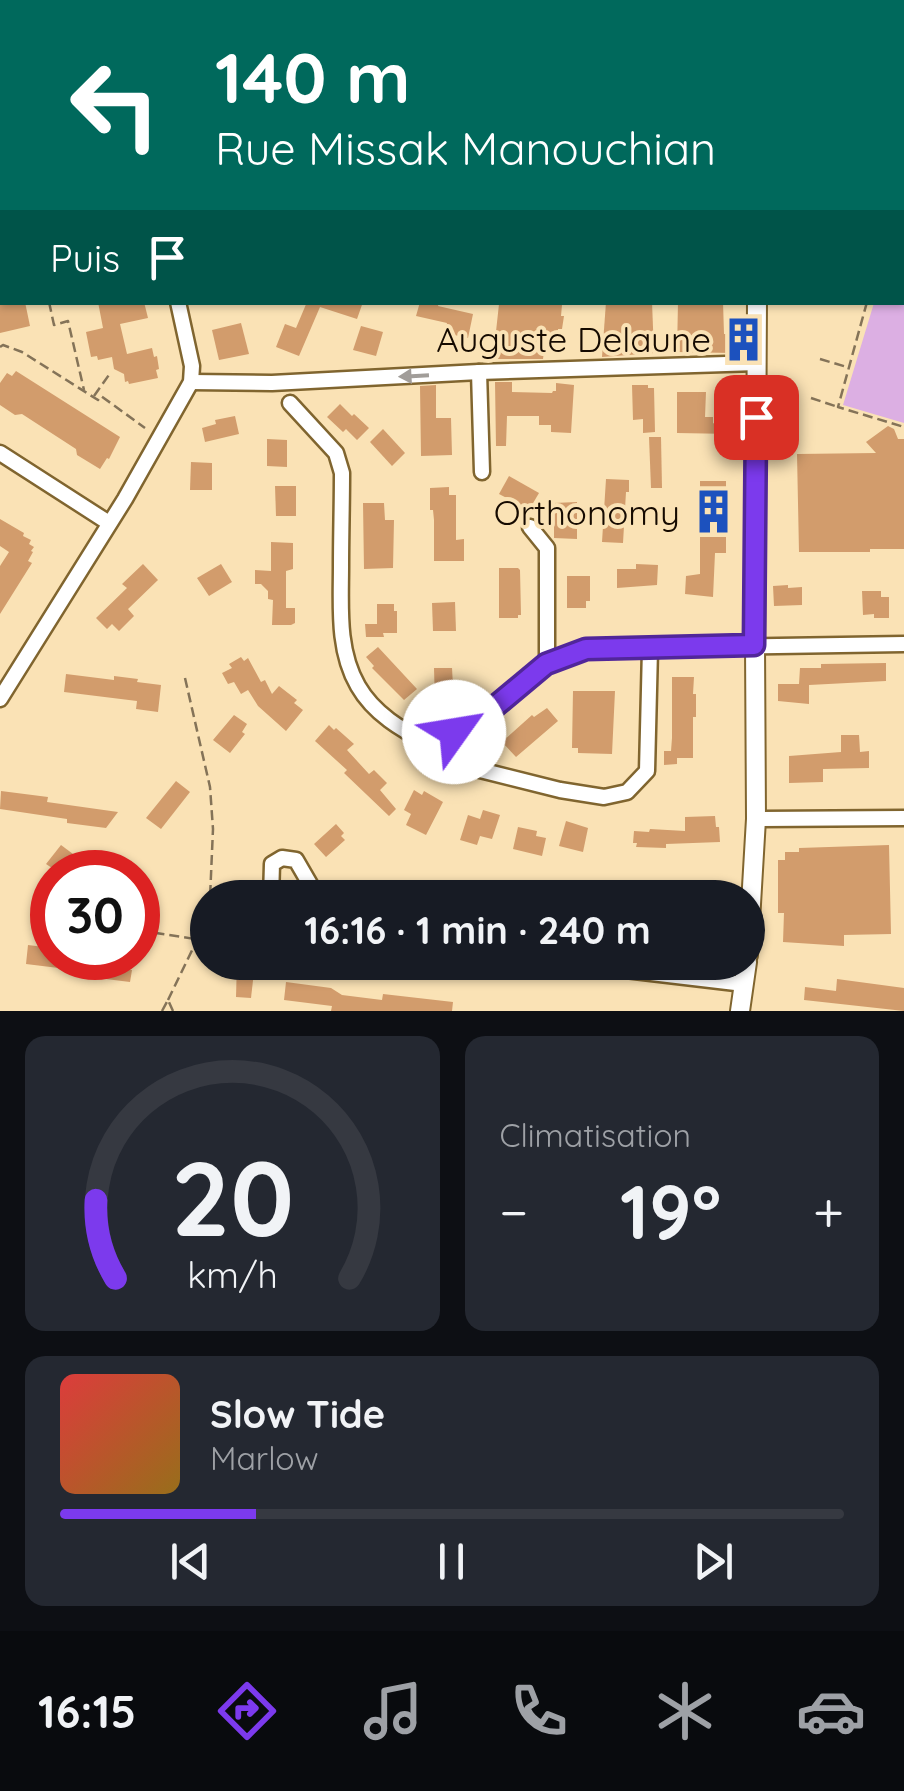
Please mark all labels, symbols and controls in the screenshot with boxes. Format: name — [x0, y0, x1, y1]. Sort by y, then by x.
text: 140 m — [215, 33, 411, 121]
icon: left — [50, 40, 180, 170]
text: Rue Missak Manouchian — [215, 120, 716, 176]
icon: arrive — [140, 230, 195, 285]
text: Puis — [50, 234, 120, 282]
building icon: Auguste Delaune — [720, 315, 768, 363]
place label: Auguste Delaune — [436, 317, 711, 361]
one-way arrow — [398, 368, 430, 384]
pin — [714, 375, 799, 460]
icon: arrive — [729, 390, 784, 445]
building icon: Orthonomy — [689, 488, 737, 536]
place label: Orthonomy — [494, 490, 680, 534]
position arrow — [402, 680, 506, 784]
speed limit sign: 30 — [30, 850, 160, 980]
text: 16:16 · 1 min · 240 m — [304, 906, 651, 954]
text: Climatisation — [500, 1115, 691, 1155]
text: 20 — [171, 1132, 294, 1262]
text: 19° — [620, 1164, 721, 1258]
text: − — [500, 1177, 528, 1246]
text: + — [813, 1177, 844, 1246]
text: km/h — [187, 1252, 278, 1297]
text: Slow Tide — [210, 1390, 385, 1438]
text: Marlow — [210, 1438, 319, 1478]
icon: previous — [163, 1534, 218, 1589]
icon: pause — [424, 1534, 479, 1589]
icon: next — [686, 1534, 741, 1589]
icon: directions — [212, 1676, 282, 1746]
icon: music — [358, 1676, 428, 1746]
icon: phone — [504, 1676, 574, 1746]
icon: climate — [650, 1676, 720, 1746]
icon: car — [796, 1676, 866, 1746]
text: 16:15 — [38, 1683, 136, 1739]

